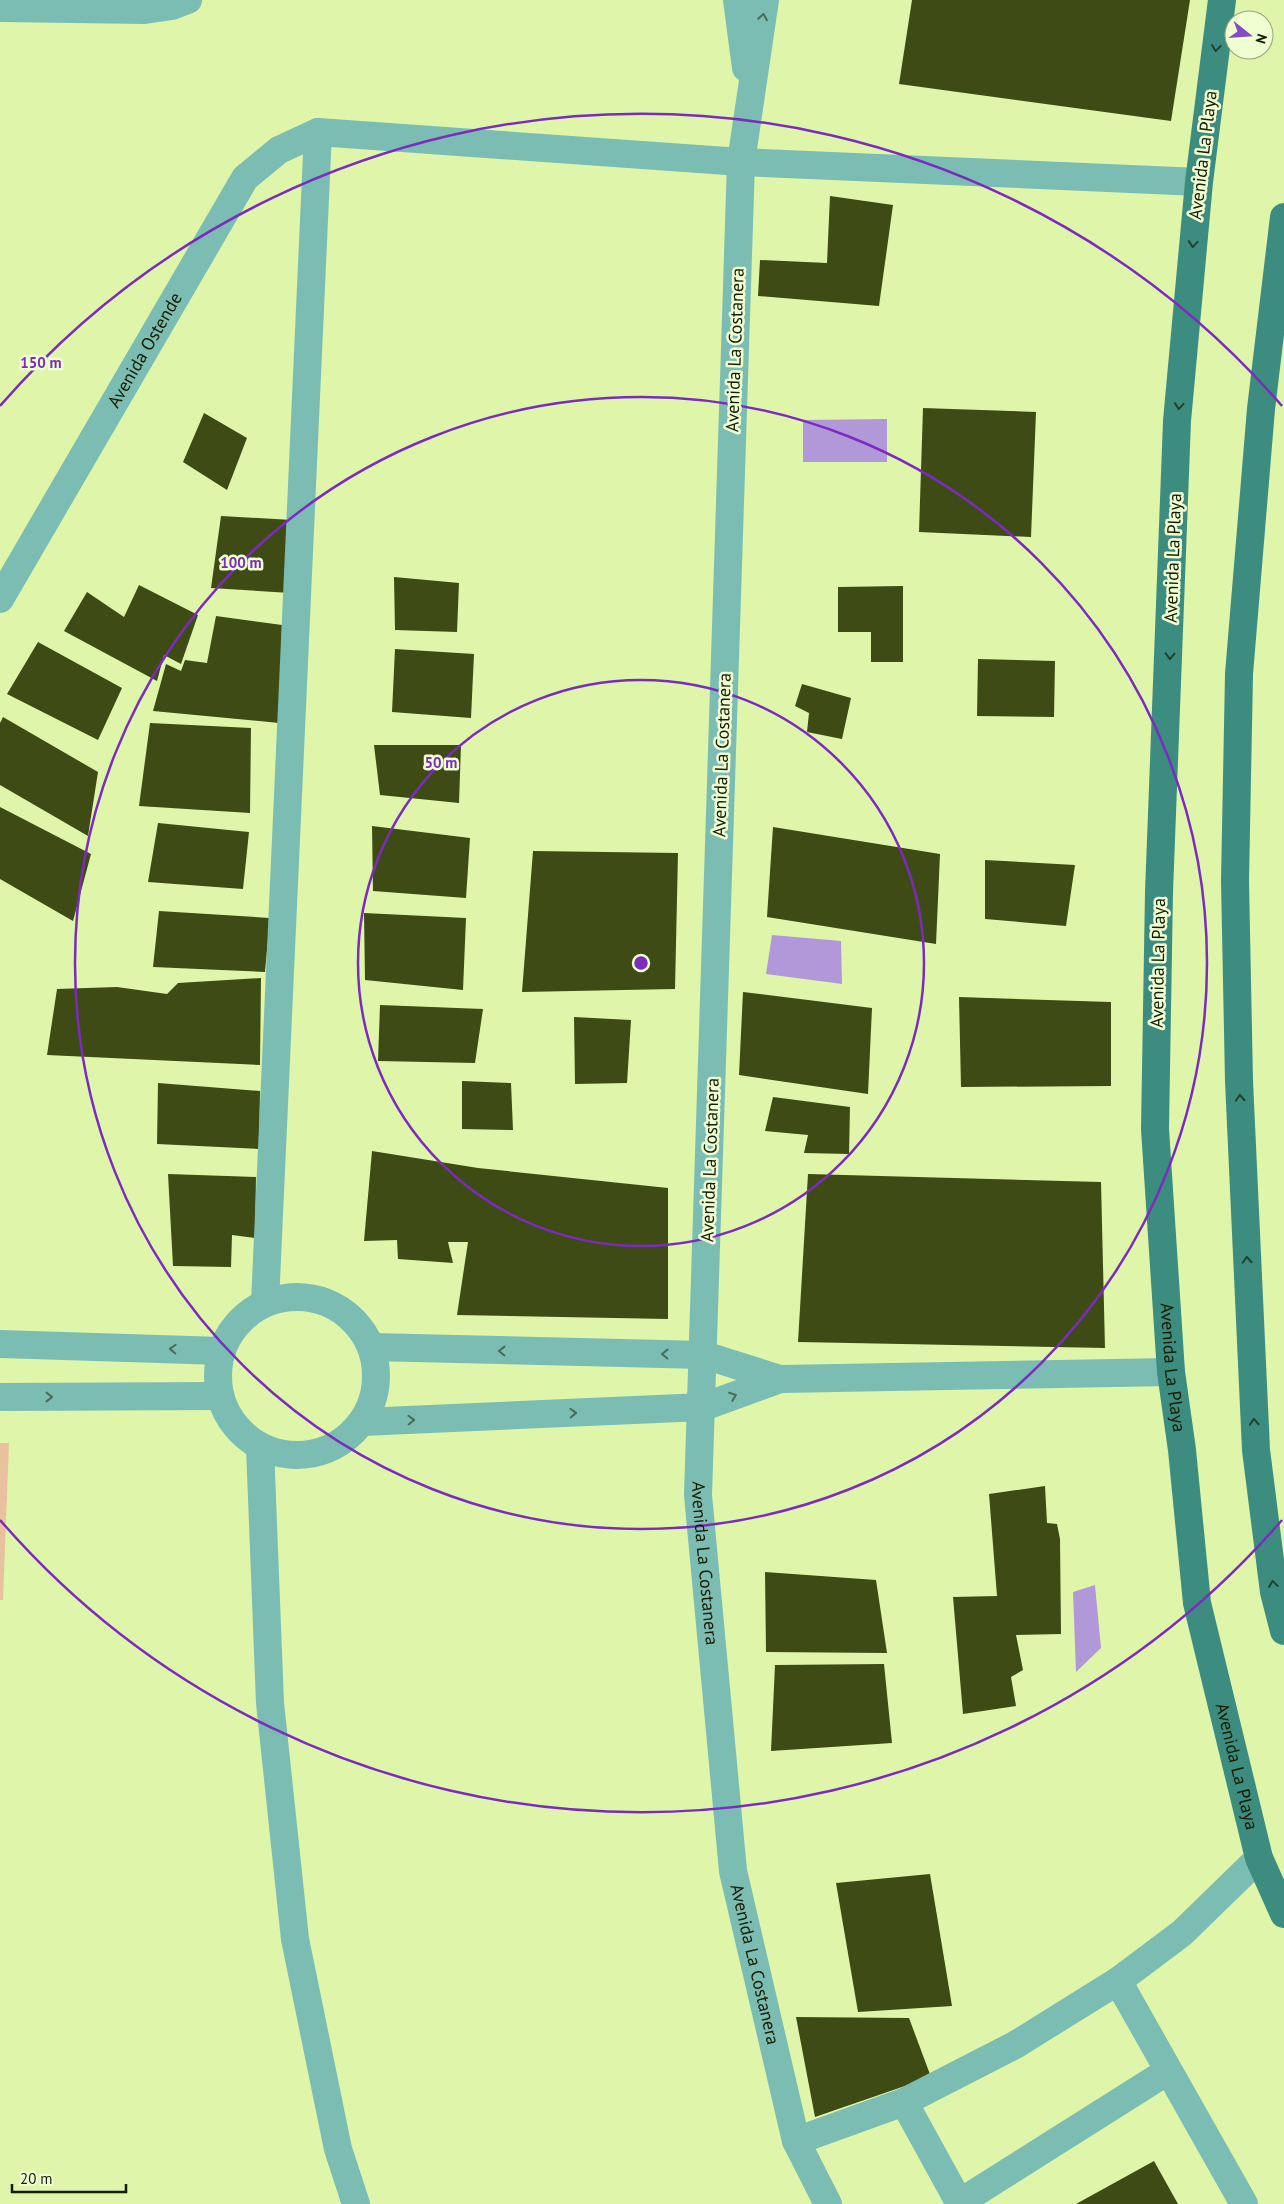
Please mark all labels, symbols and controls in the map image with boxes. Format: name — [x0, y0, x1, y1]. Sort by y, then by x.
north arrow — [1224, 10, 1274, 60]
one-way arrow — [757, 12, 767, 21]
text: N — [1251, 32, 1271, 46]
one-way arrow — [1211, 45, 1222, 53]
street label: Avenida La Playa — [1183, 89, 1222, 221]
one-way arrow — [1188, 241, 1199, 249]
street label: Avenida La Costanera — [720, 268, 749, 432]
street label: Avenida Ostende — [102, 288, 187, 412]
text: 150 m — [20, 353, 62, 372]
one-way arrow — [1173, 403, 1184, 411]
street label: Avenida La Playa — [1159, 493, 1186, 623]
text: 100 m — [220, 553, 262, 572]
one-way arrow — [1165, 652, 1175, 660]
street label: Avenida La Costanera — [707, 673, 736, 837]
text: 50 m — [425, 753, 457, 772]
street label: Avenida La Playa — [1145, 898, 1170, 1028]
centre of rings — [632, 954, 650, 972]
street label: Avenida La Costanera — [695, 1078, 724, 1242]
one-way arrow — [1235, 1093, 1245, 1101]
one-way arrow — [1242, 1256, 1253, 1264]
street label: Avenida La Playa — [1155, 1302, 1191, 1434]
one-way arrow — [169, 1344, 177, 1354]
one-way arrow — [498, 1345, 506, 1356]
one-way arrow — [660, 1349, 668, 1360]
one-way arrow — [45, 1392, 53, 1402]
one-way arrow — [729, 1392, 737, 1402]
one-way arrow — [570, 1408, 577, 1418]
one-way arrow — [407, 1414, 415, 1425]
one-way arrow — [1249, 1418, 1260, 1426]
street label: Avenida La Costanera — [687, 1481, 724, 1646]
one-way arrow — [1268, 1579, 1279, 1587]
street label: Avenida La Playa — [1211, 1700, 1264, 1832]
street label: Avenida La Costanera — [725, 1882, 785, 2047]
scale bar — [12, 2162, 126, 2194]
text: 20 m — [20, 2169, 53, 2188]

